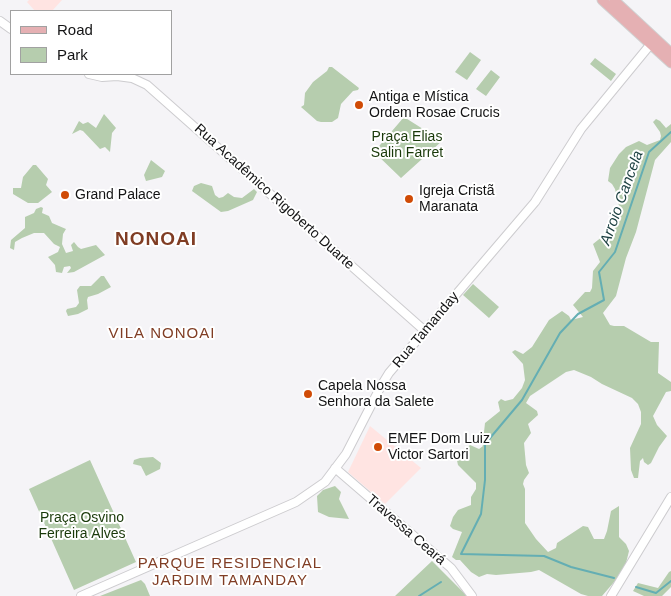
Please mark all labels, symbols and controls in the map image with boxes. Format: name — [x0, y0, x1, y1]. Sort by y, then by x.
legend — [10, 10, 172, 75]
text: Road — [57, 21, 93, 38]
text: Park — [57, 46, 88, 63]
place label: Antiga e Mística Ordem Rosae Crucis — [369, 89, 500, 121]
marker: Antiga e Mística Ordem Rosae Crucis — [353, 99, 365, 111]
street label: Rua Acadêmico Rigoberto Duarte — [191, 121, 357, 273]
park label: Praça Elias Salin Farret — [371, 129, 443, 162]
water label: Arroio Cancela — [597, 148, 647, 248]
place label: Igreja Cristã Maranata — [419, 183, 494, 216]
place label: Grand Palace — [75, 187, 161, 203]
marker: Grand Palace — [59, 189, 71, 201]
marker: Igreja Cristã Maranata — [403, 193, 415, 205]
district label: NONOAI — [114, 229, 198, 251]
street label: Rua Tamanday — [389, 289, 463, 371]
district label: VILA NONOAI — [107, 325, 217, 343]
place label: Capela Nossa Senhora da Salete — [318, 378, 434, 411]
marker: Capela Nossa Senhora da Salete — [302, 388, 314, 400]
place label: EMEF Dom Luiz Victor Sartori — [388, 431, 490, 464]
marker: EMEF Dom Luiz Victor Sartori — [372, 441, 384, 453]
street label: Travessa Ceará — [363, 491, 449, 569]
park label: Praça Osvino Ferreira Alves — [38, 510, 126, 542]
district label: PARQUE RESIDENCIAL JARDIM TAMANDAY — [136, 555, 324, 590]

